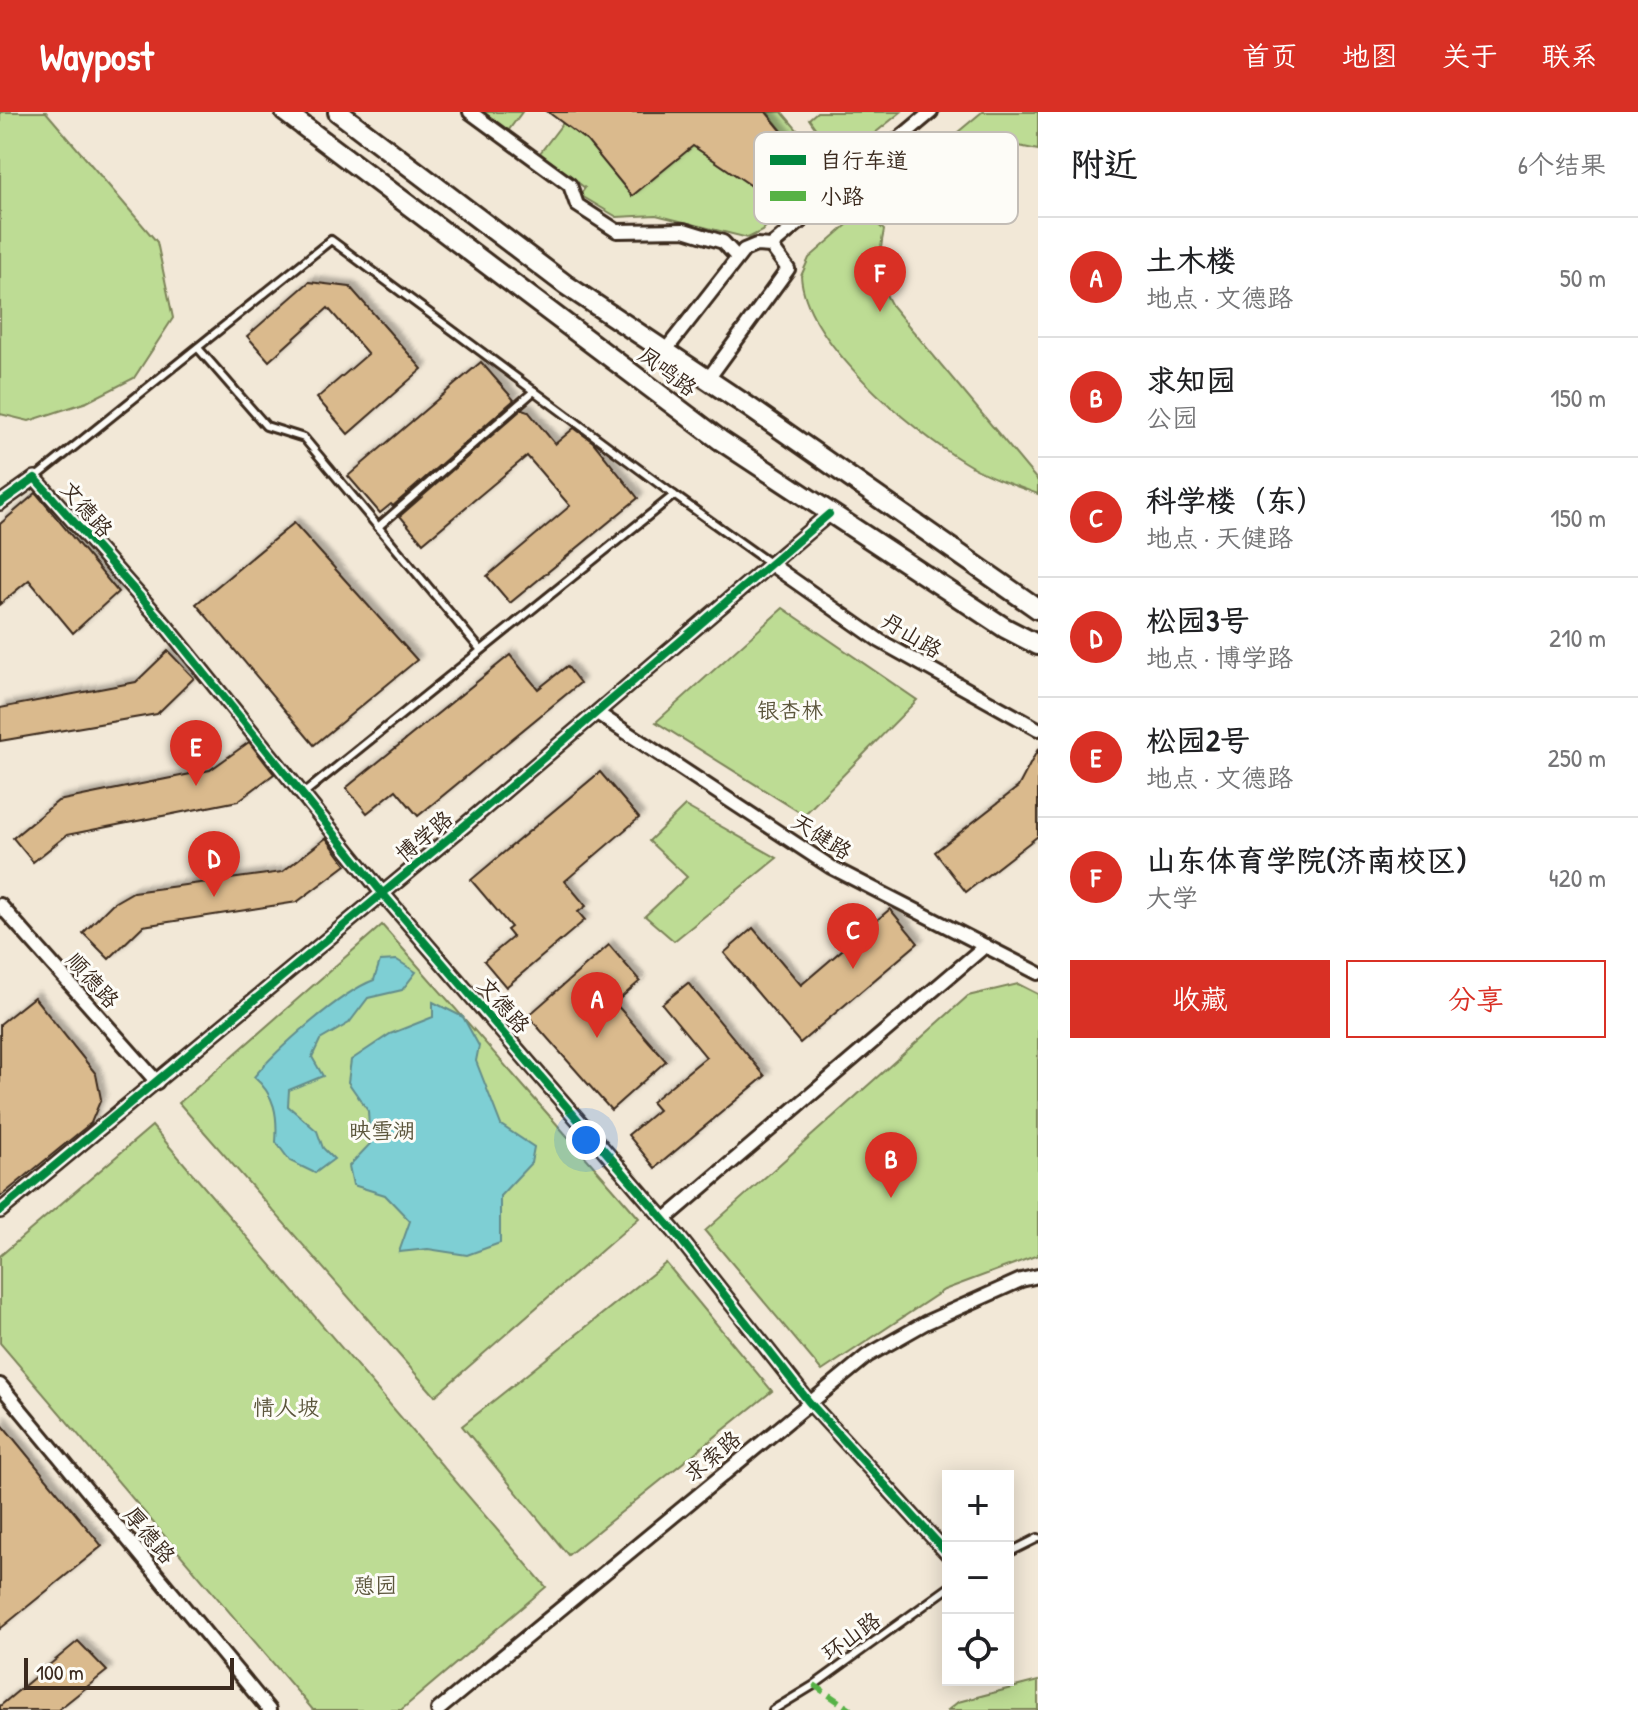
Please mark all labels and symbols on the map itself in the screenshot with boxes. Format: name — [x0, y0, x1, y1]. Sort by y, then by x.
legend — [754, 132, 1018, 224]
text: 自行车道 — [820, 145, 908, 175]
text: 小路 — [820, 181, 864, 211]
pin: F — [854, 246, 906, 312]
street label: 凤鸣路 — [633, 339, 703, 403]
street label: 文德路 — [54, 474, 120, 544]
street label: 丹山路 — [876, 605, 948, 665]
park label: 银杏林 — [757, 695, 823, 725]
pin: E — [170, 720, 222, 786]
street label: 博学路 — [389, 803, 459, 869]
street label: 天健路 — [786, 806, 858, 866]
pin: D — [188, 831, 240, 897]
pin: C — [827, 903, 879, 969]
street label: 顺德路 — [60, 945, 126, 1015]
street label: 文德路 — [471, 970, 537, 1040]
pin: A — [571, 972, 623, 1038]
park label: 映雪湖 — [349, 1115, 415, 1145]
your location — [566, 1120, 606, 1160]
pin: B — [865, 1132, 917, 1198]
park label: 情人坡 — [253, 1392, 319, 1422]
street label: 求索路 — [677, 1423, 747, 1489]
street label: 厚德路 — [117, 1500, 183, 1570]
park label: 憩园 — [353, 1570, 397, 1600]
street label: 环山路 — [815, 1604, 887, 1668]
scale bar — [24, 1654, 234, 1690]

